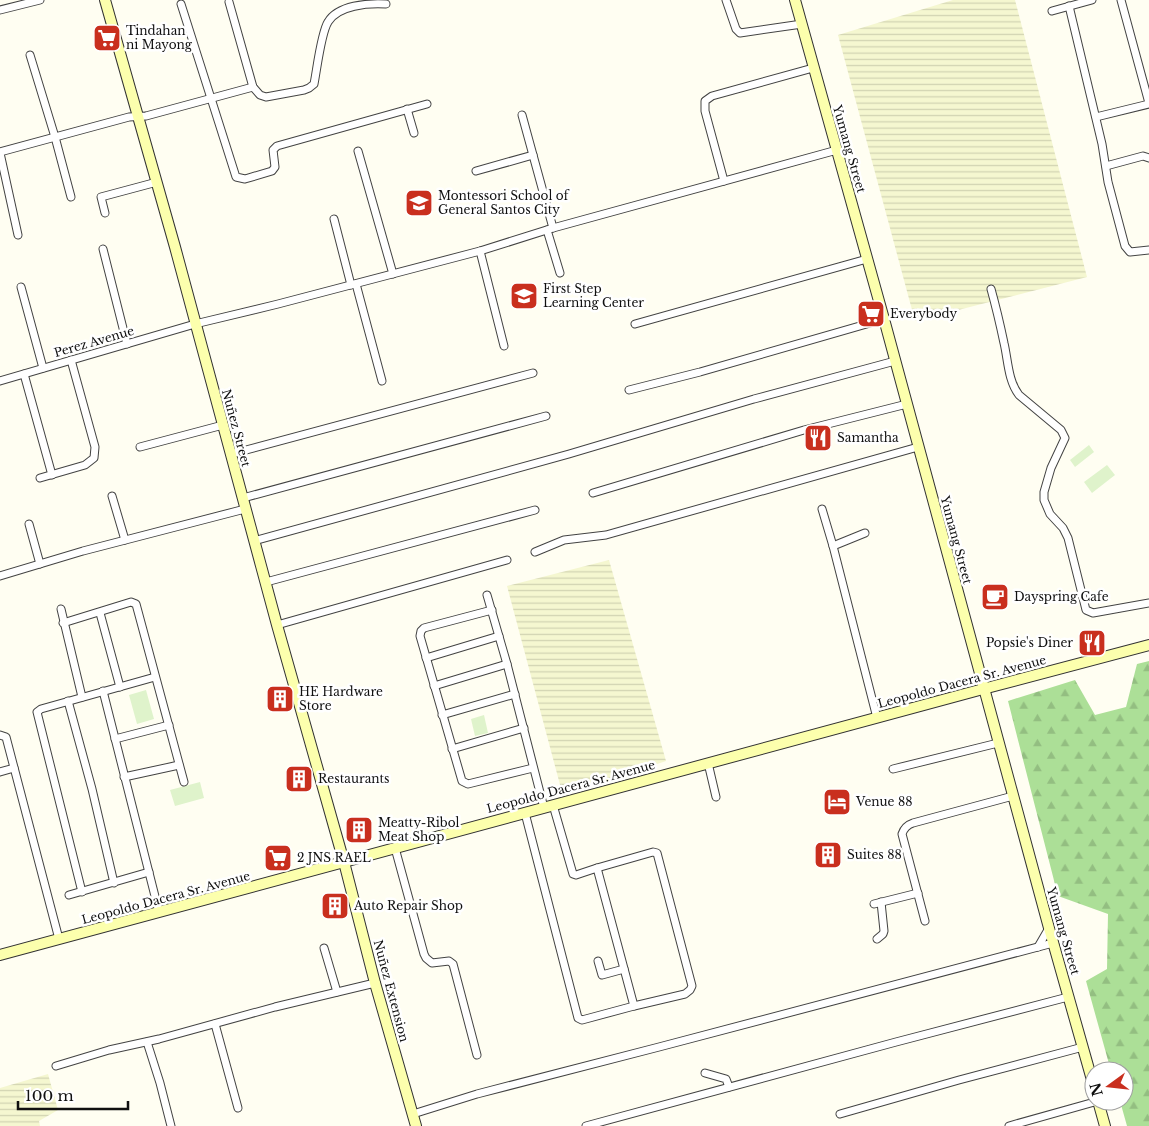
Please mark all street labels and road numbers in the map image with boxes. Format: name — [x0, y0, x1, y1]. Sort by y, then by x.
street label: Yumang Street — [830, 102, 869, 195]
street label: Perez Avenue — [52, 323, 136, 360]
street label: Nuñez Street — [219, 387, 254, 469]
street label: Yumang Street — [937, 493, 976, 586]
street label: Leopoldo Dacera Sr. Avenue — [876, 652, 1048, 711]
street label: Leopoldo Dacera Sr. Avenue — [485, 757, 657, 816]
street label: Leopoldo Dacera Sr. Avenue — [80, 868, 252, 927]
street label: Yumang Street — [1044, 884, 1083, 977]
street label: Nuñez Extension — [371, 938, 412, 1044]

